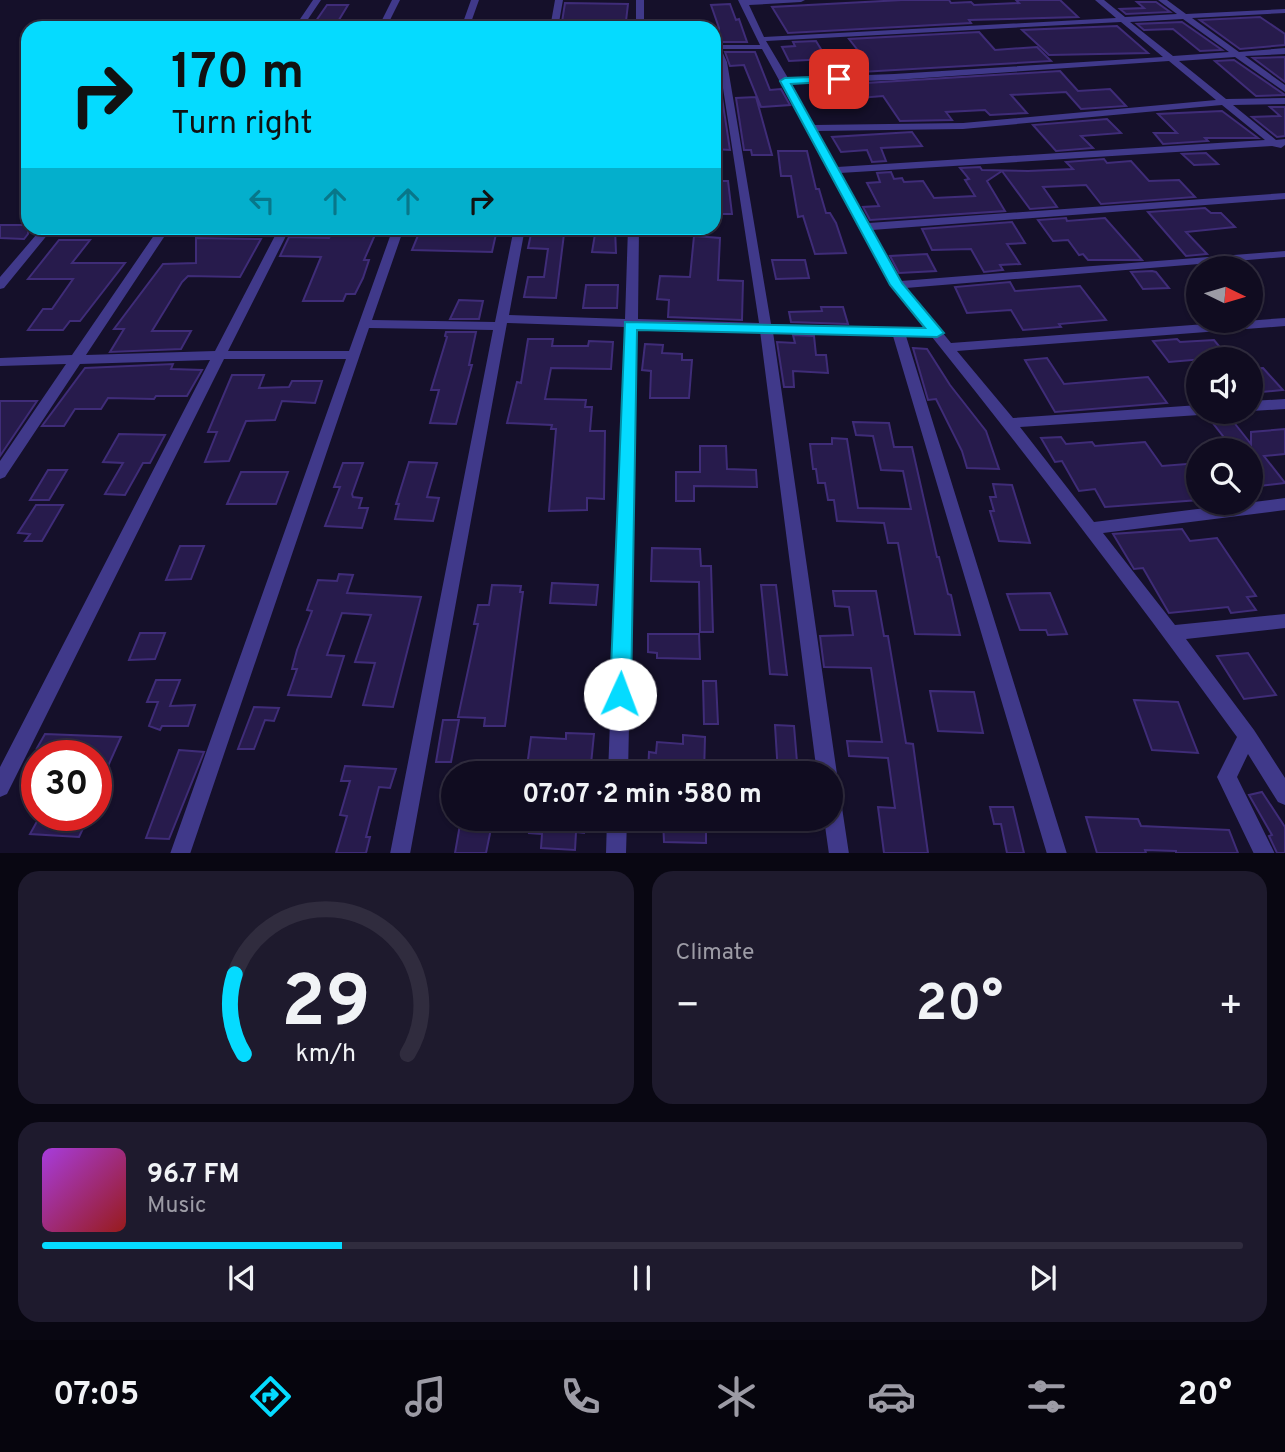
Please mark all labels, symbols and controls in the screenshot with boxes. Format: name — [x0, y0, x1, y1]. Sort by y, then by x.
text: 170 m — [171, 44, 304, 106]
icon: right — [56, 49, 147, 140]
pin — [809, 49, 869, 109]
icon: arrive — [820, 60, 858, 98]
text: Turn right — [171, 105, 313, 145]
icon: left — [243, 182, 281, 220]
icon: ahead — [316, 182, 354, 220]
icon: ahead — [389, 182, 427, 220]
icon: right — [462, 182, 500, 220]
north arrow — [1186, 256, 1264, 332]
map controls — [1186, 256, 1263, 515]
button: sound — [1186, 347, 1263, 424]
button: search — [1186, 438, 1263, 515]
position arrow — [583, 657, 657, 731]
speed limit sign: 30 — [21, 740, 112, 831]
text: 07:07 · 2 min · 580 m — [522, 779, 762, 812]
text: Climate — [676, 939, 754, 968]
text: 29 — [281, 960, 370, 1052]
text: 20° — [915, 973, 1003, 1039]
text: − — [676, 983, 700, 1032]
text: + — [1218, 983, 1243, 1032]
text: km/h — [295, 1038, 356, 1070]
text: 96.7 FM — [147, 1159, 240, 1192]
text: Music — [147, 1192, 207, 1221]
icon: previous — [223, 1259, 261, 1297]
icon: pause — [623, 1259, 661, 1297]
icon: next — [1024, 1259, 1062, 1297]
icon: directions — [246, 1372, 295, 1421]
icon: music — [401, 1372, 450, 1421]
icon: phone — [556, 1372, 605, 1421]
icon: climate — [712, 1372, 761, 1421]
icon: car — [867, 1372, 916, 1421]
icon: filters — [1022, 1372, 1071, 1421]
text: 07:05 — [53, 1376, 139, 1416]
text: 20° — [1178, 1376, 1232, 1416]

